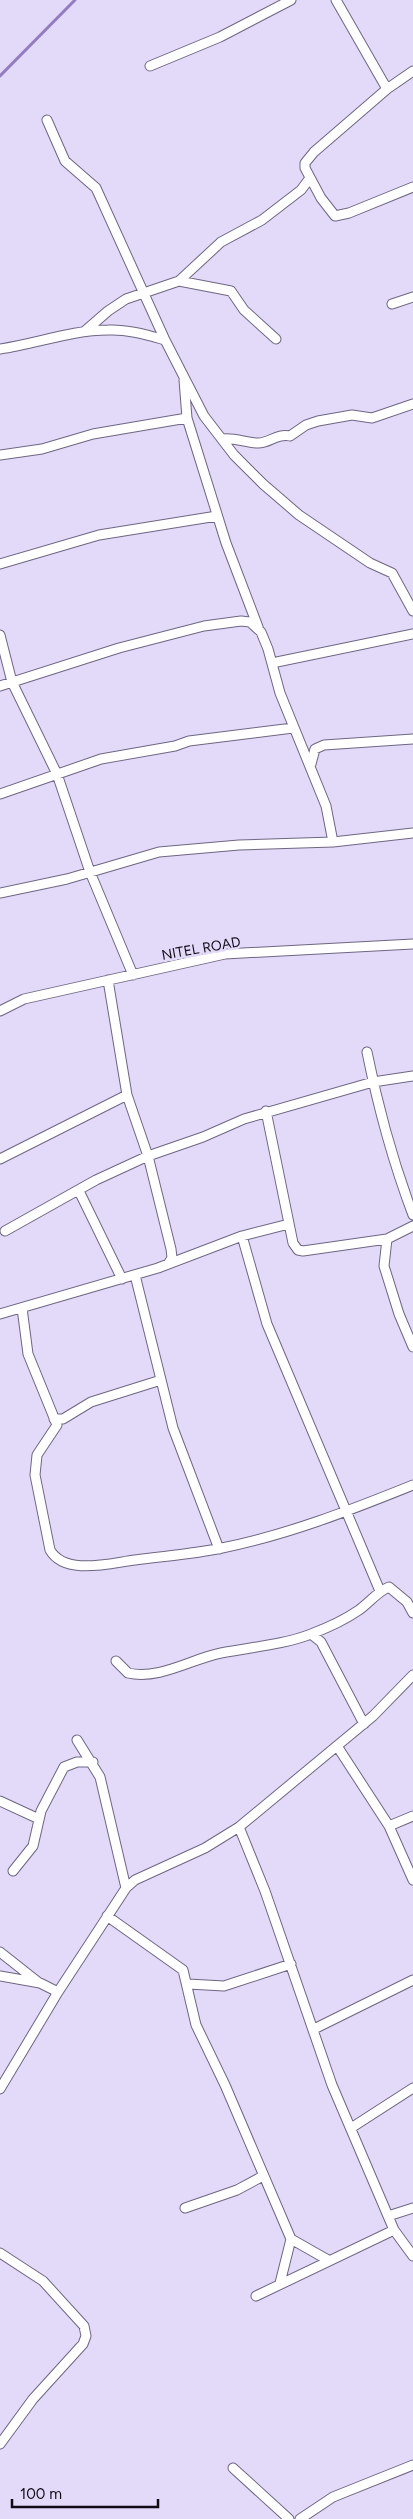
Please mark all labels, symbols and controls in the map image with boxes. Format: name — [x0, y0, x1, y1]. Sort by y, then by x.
street label: NITEL ROAD — [160, 933, 242, 964]
scale bar — [12, 2476, 159, 2508]
text: 100 m — [20, 2485, 62, 2503]

